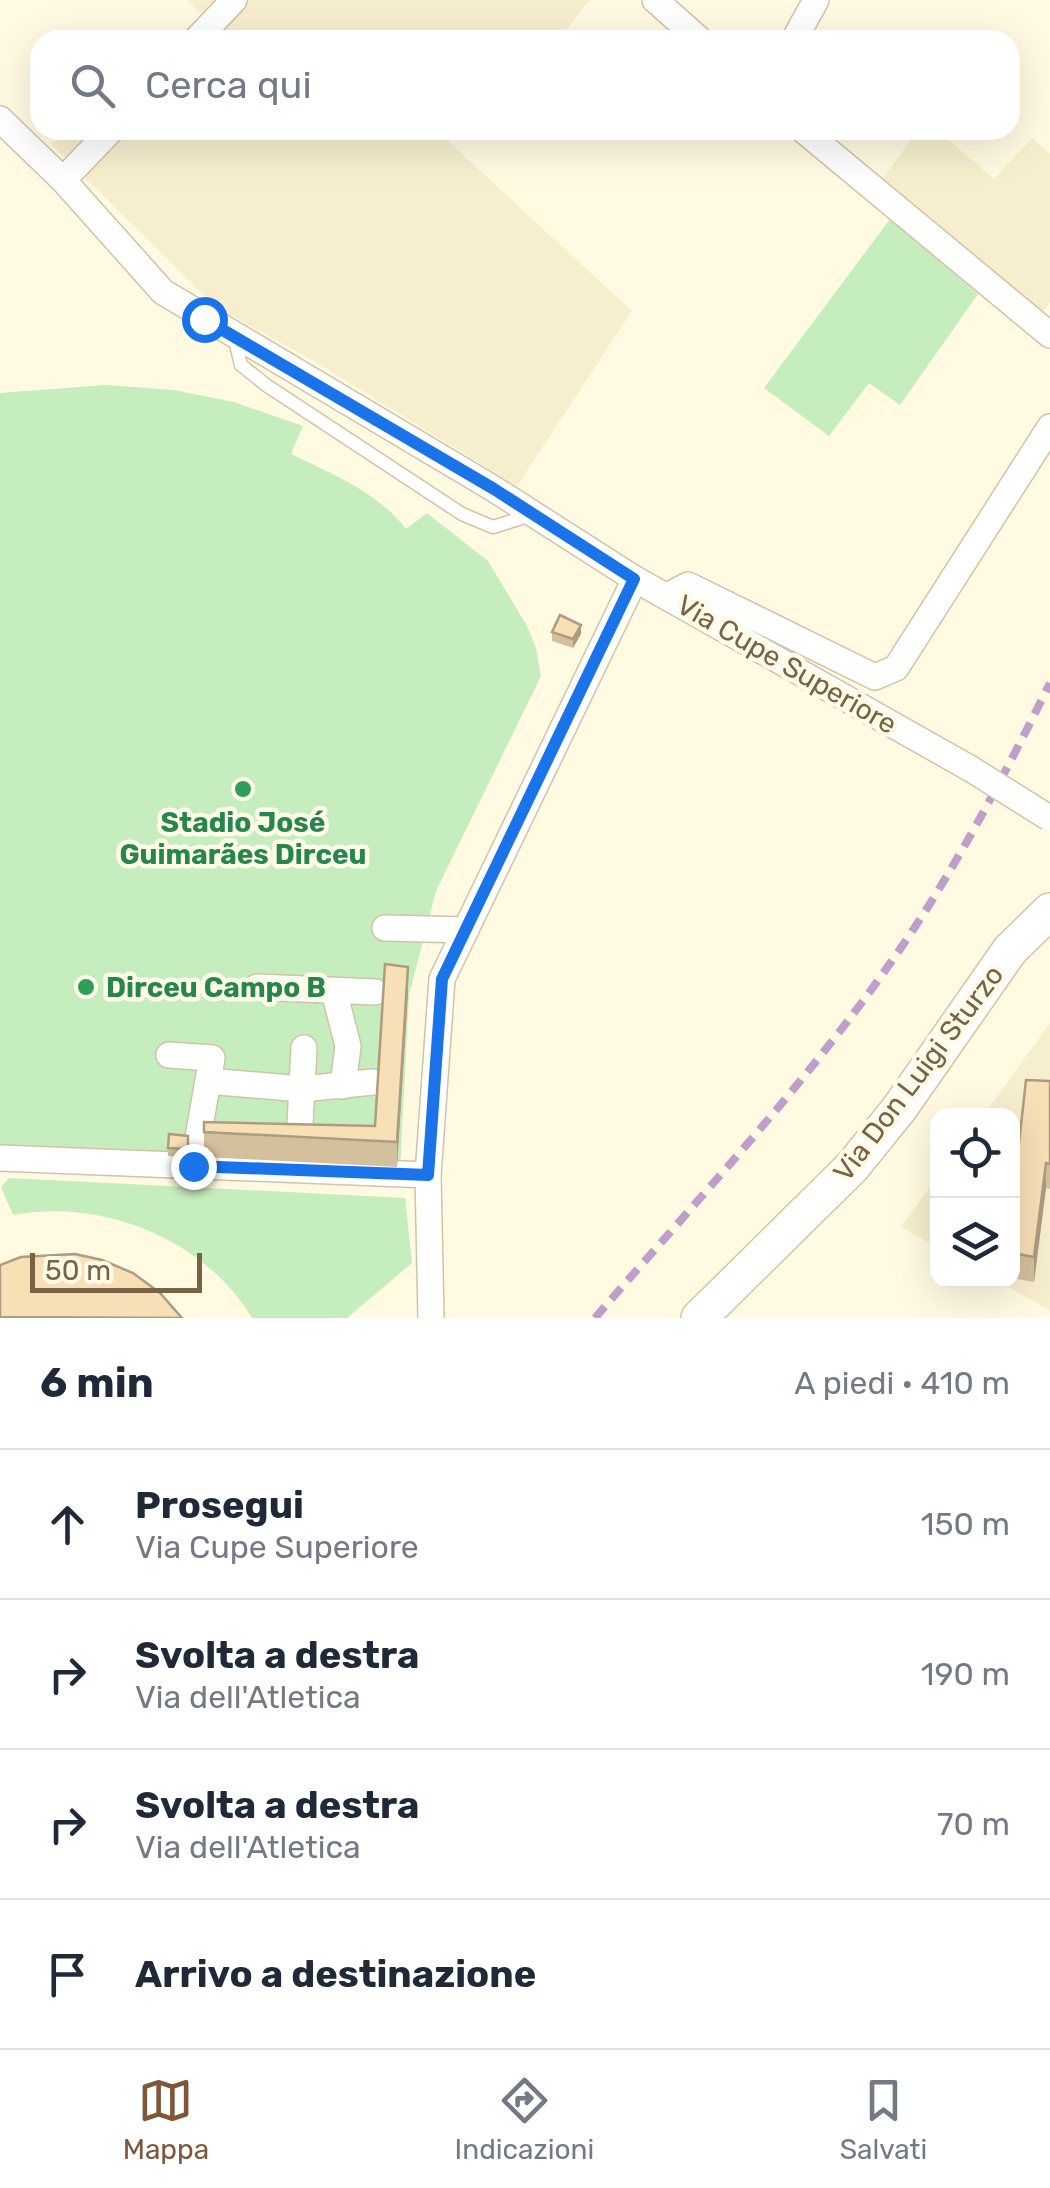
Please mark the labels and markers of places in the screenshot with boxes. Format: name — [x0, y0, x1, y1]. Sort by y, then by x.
marker: Stadio José Guimarães Dirceu — [232, 778, 254, 800]
place label: Stadio José Guimarães Dirceu — [119, 806, 367, 871]
place label: Dirceu Campo B — [106, 971, 326, 1004]
marker: Dirceu Campo B — [75, 976, 97, 998]

